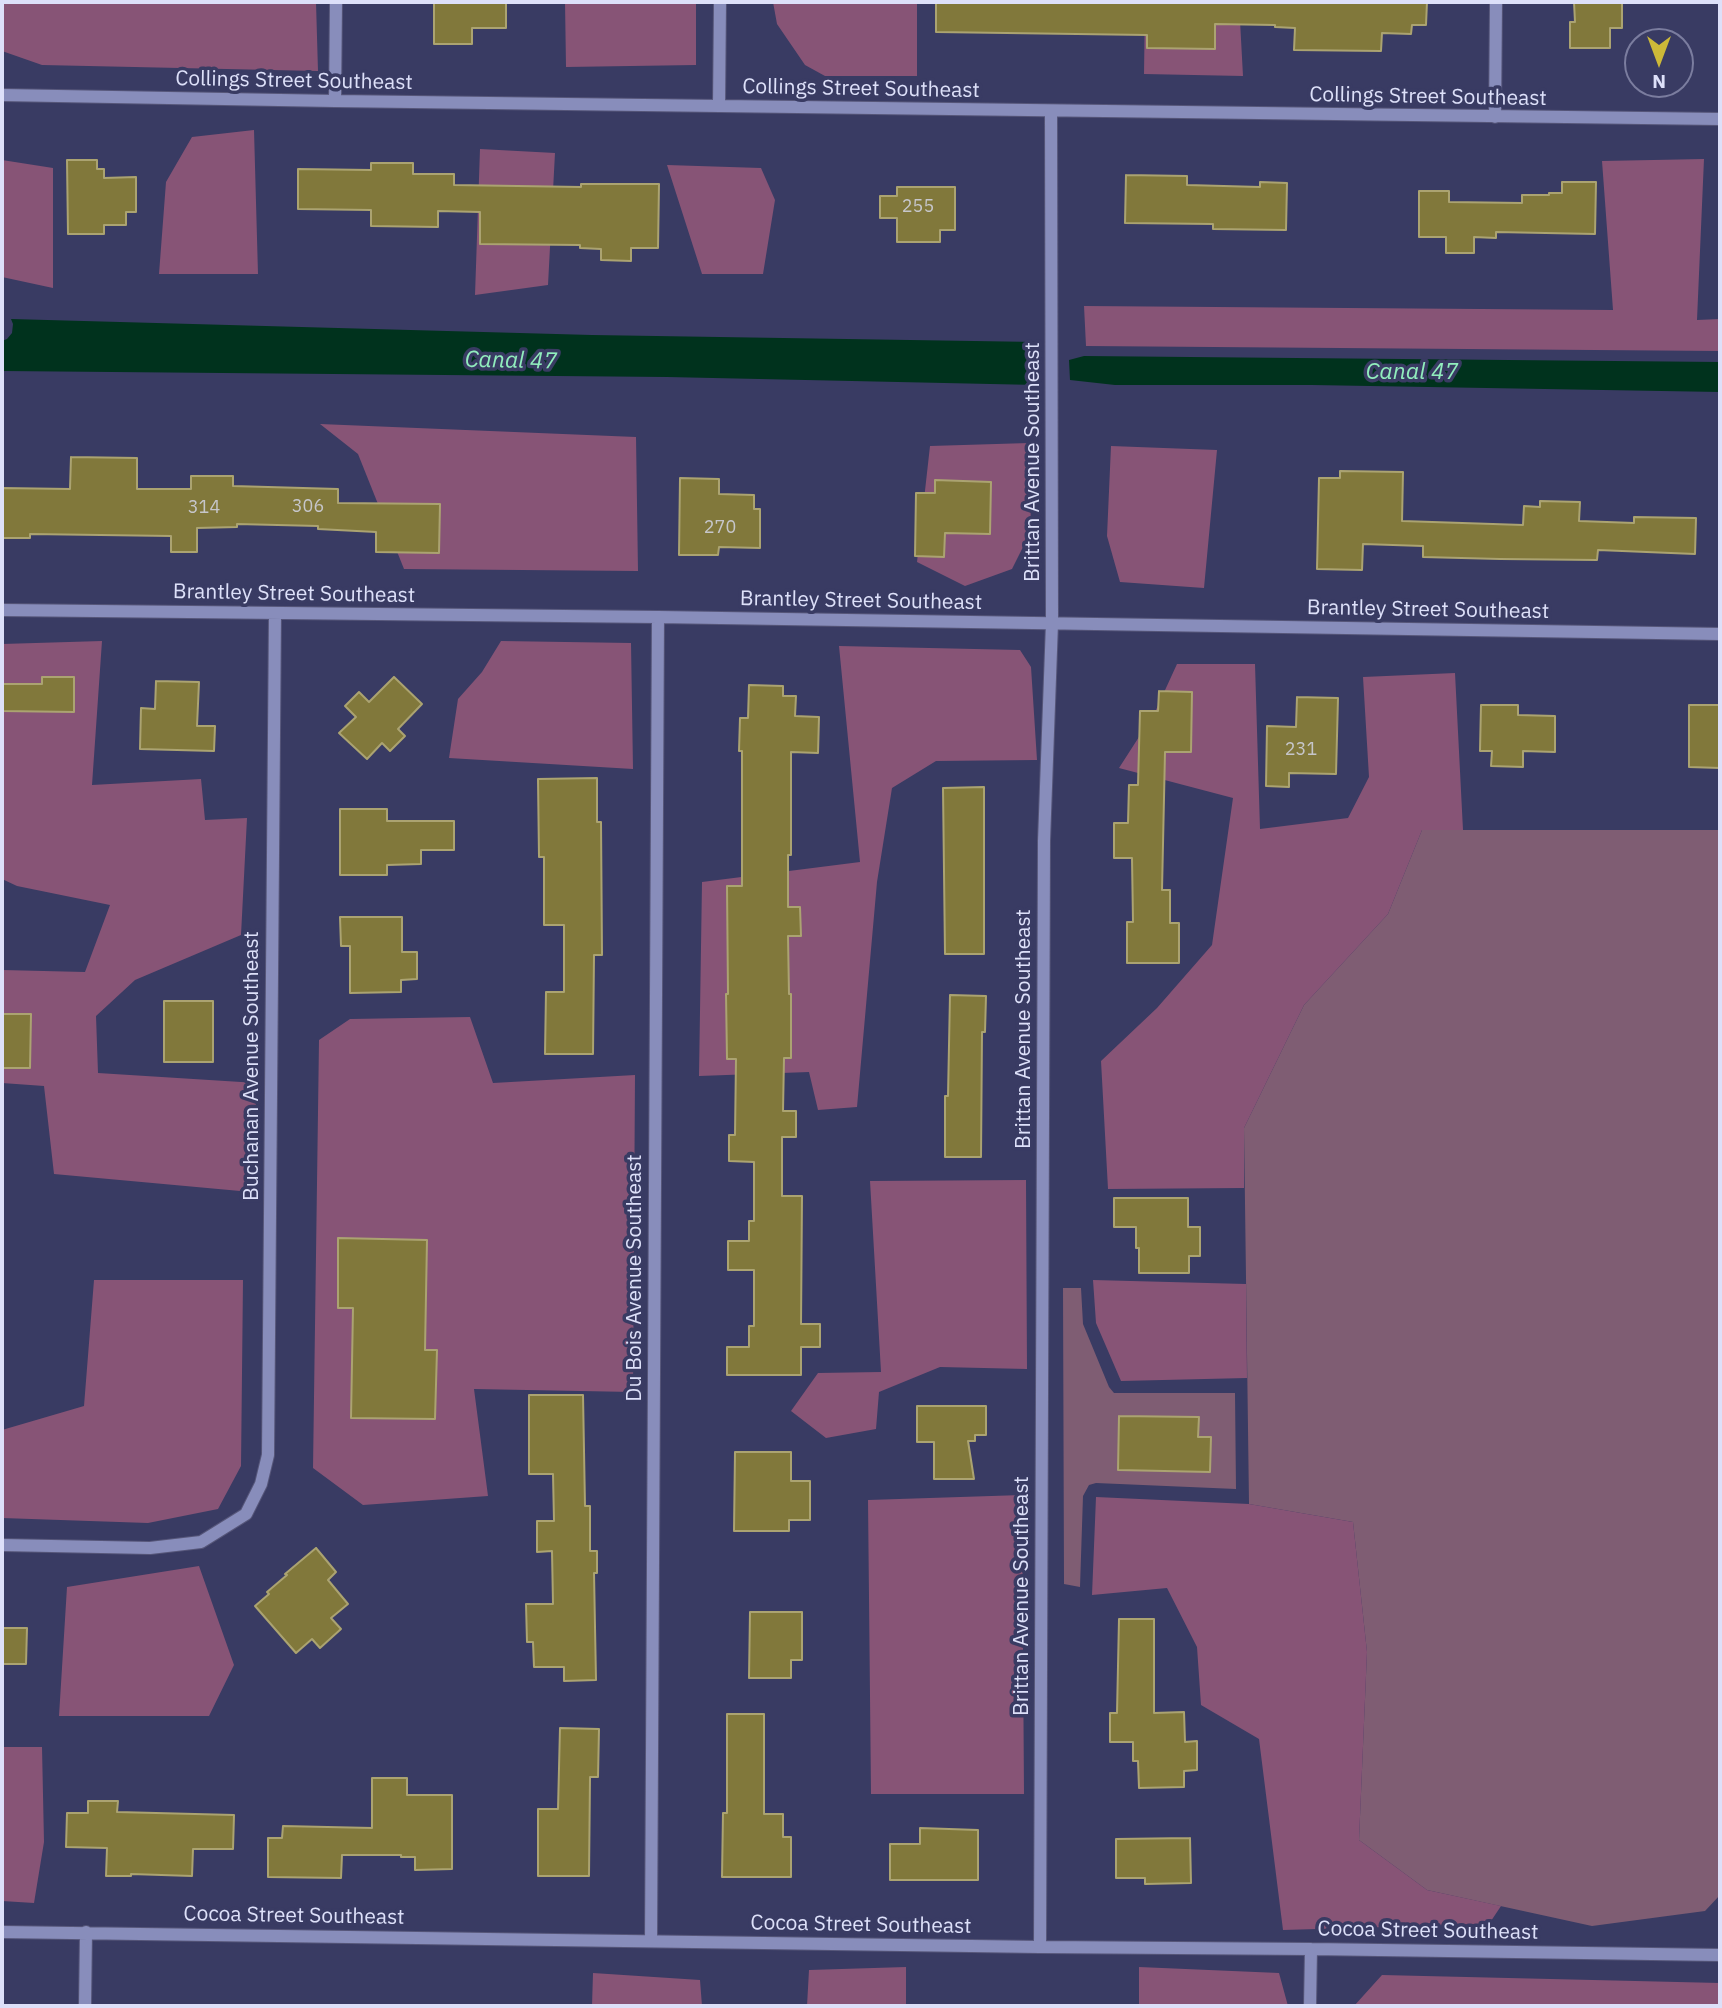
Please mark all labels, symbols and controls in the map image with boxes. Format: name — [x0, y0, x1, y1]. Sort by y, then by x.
north arrow — [1624, 28, 1694, 98]
street label: Collings Street Southeast — [175, 66, 413, 96]
text: N — [1652, 70, 1666, 94]
street label: Collings Street Southeast — [742, 74, 980, 104]
street label: Collings Street Southeast — [1309, 82, 1547, 112]
house number: 255 — [902, 196, 934, 218]
street label: Brittan Avenue Southeast — [1020, 342, 1046, 582]
water label: Canal 47 — [465, 346, 557, 376]
water label: Canal 47 — [1366, 358, 1458, 386]
house number: 306 — [292, 496, 324, 518]
house number: 314 — [188, 497, 220, 519]
house number: 270 — [704, 517, 736, 539]
street label: Brantley Street Southeast — [173, 579, 415, 609]
street label: Brantley Street Southeast — [740, 586, 982, 616]
street label: Brantley Street Southeast — [1307, 595, 1549, 625]
house number: 231 — [1285, 739, 1317, 761]
street label: Brittan Avenue Southeast — [1011, 909, 1037, 1149]
street label: Buchanan Avenue Southeast — [239, 931, 265, 1201]
street label: Du Bois Avenue Southeast — [622, 1154, 648, 1402]
street label: Brittan Avenue Southeast — [1009, 1476, 1035, 1716]
street label: Cocoa Street Southeast — [183, 1901, 405, 1931]
street label: Cocoa Street Southeast — [750, 1910, 972, 1940]
street label: Cocoa Street Southeast — [1317, 1916, 1539, 1946]

